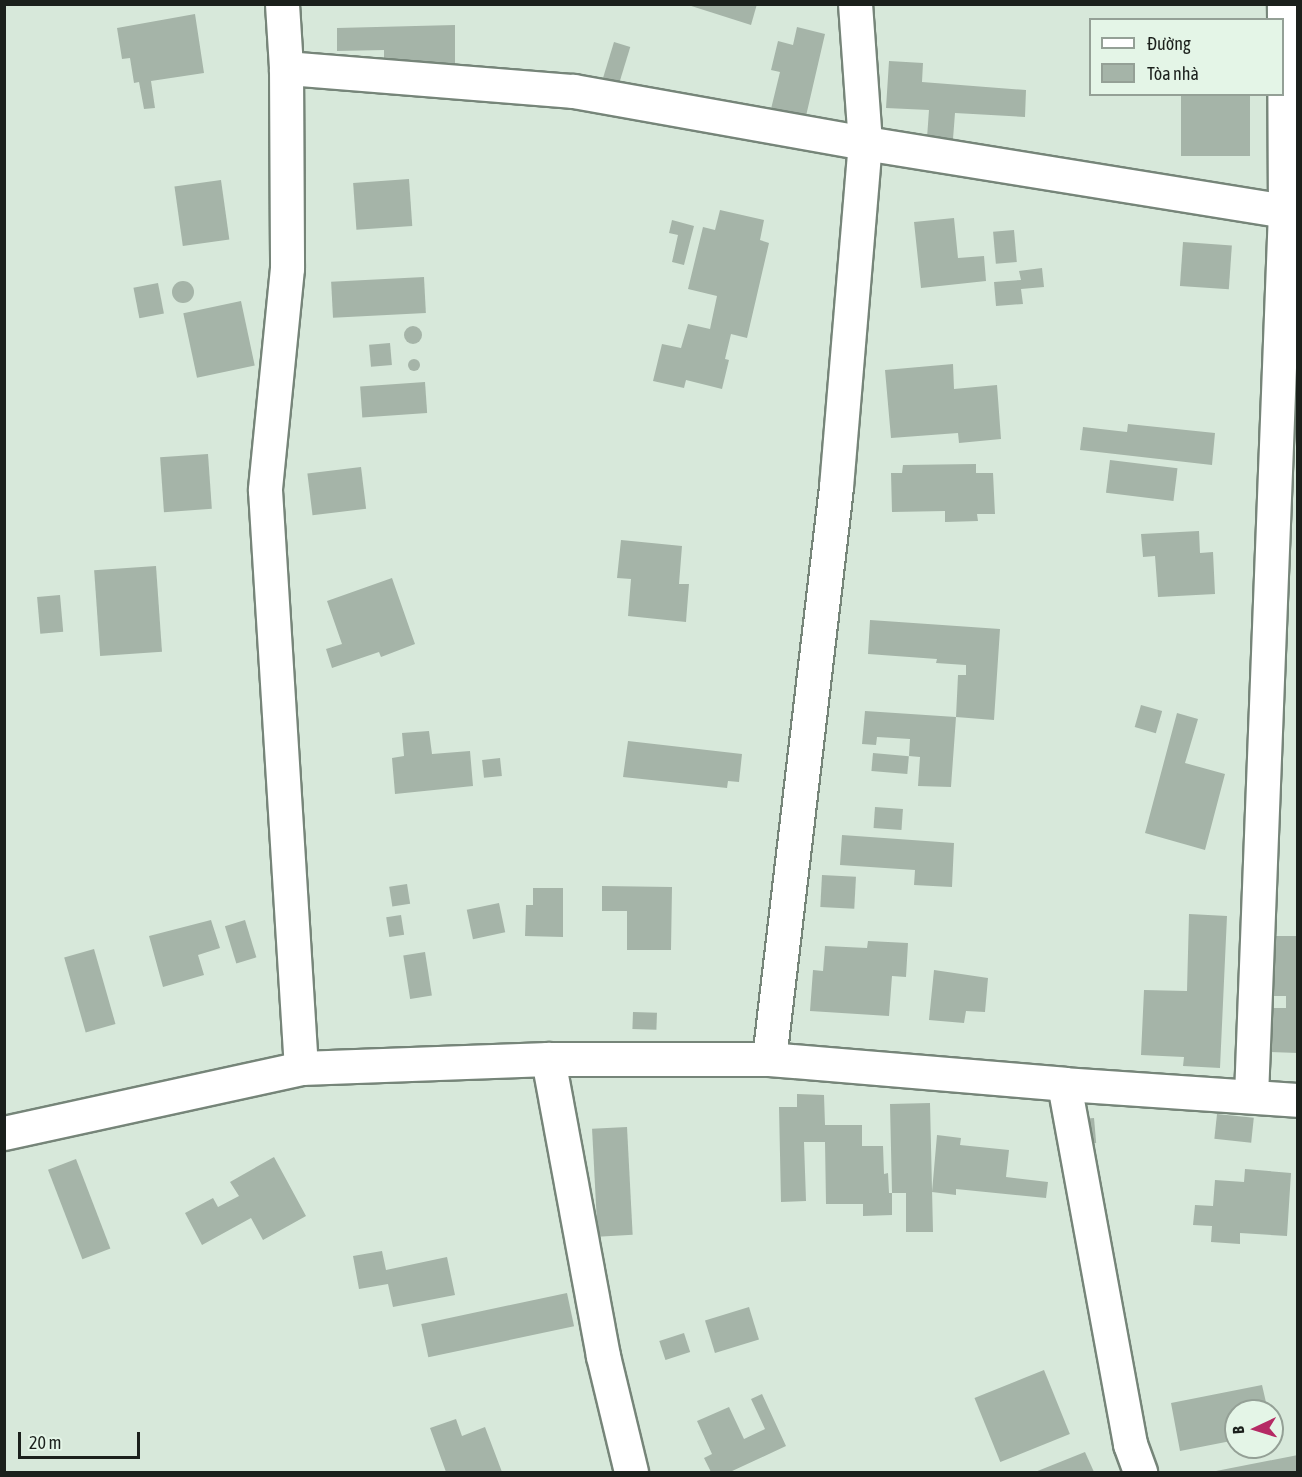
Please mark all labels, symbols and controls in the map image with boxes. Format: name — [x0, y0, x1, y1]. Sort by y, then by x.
legend — [1089, 18, 1284, 96]
text: Đường — [1147, 33, 1191, 54]
text: Tòa nhà — [1147, 63, 1199, 84]
north arrow — [1224, 1399, 1284, 1459]
scale bar — [21, 1420, 142, 1458]
text: B — [1229, 1426, 1247, 1435]
text: 20 m — [29, 1432, 61, 1453]

